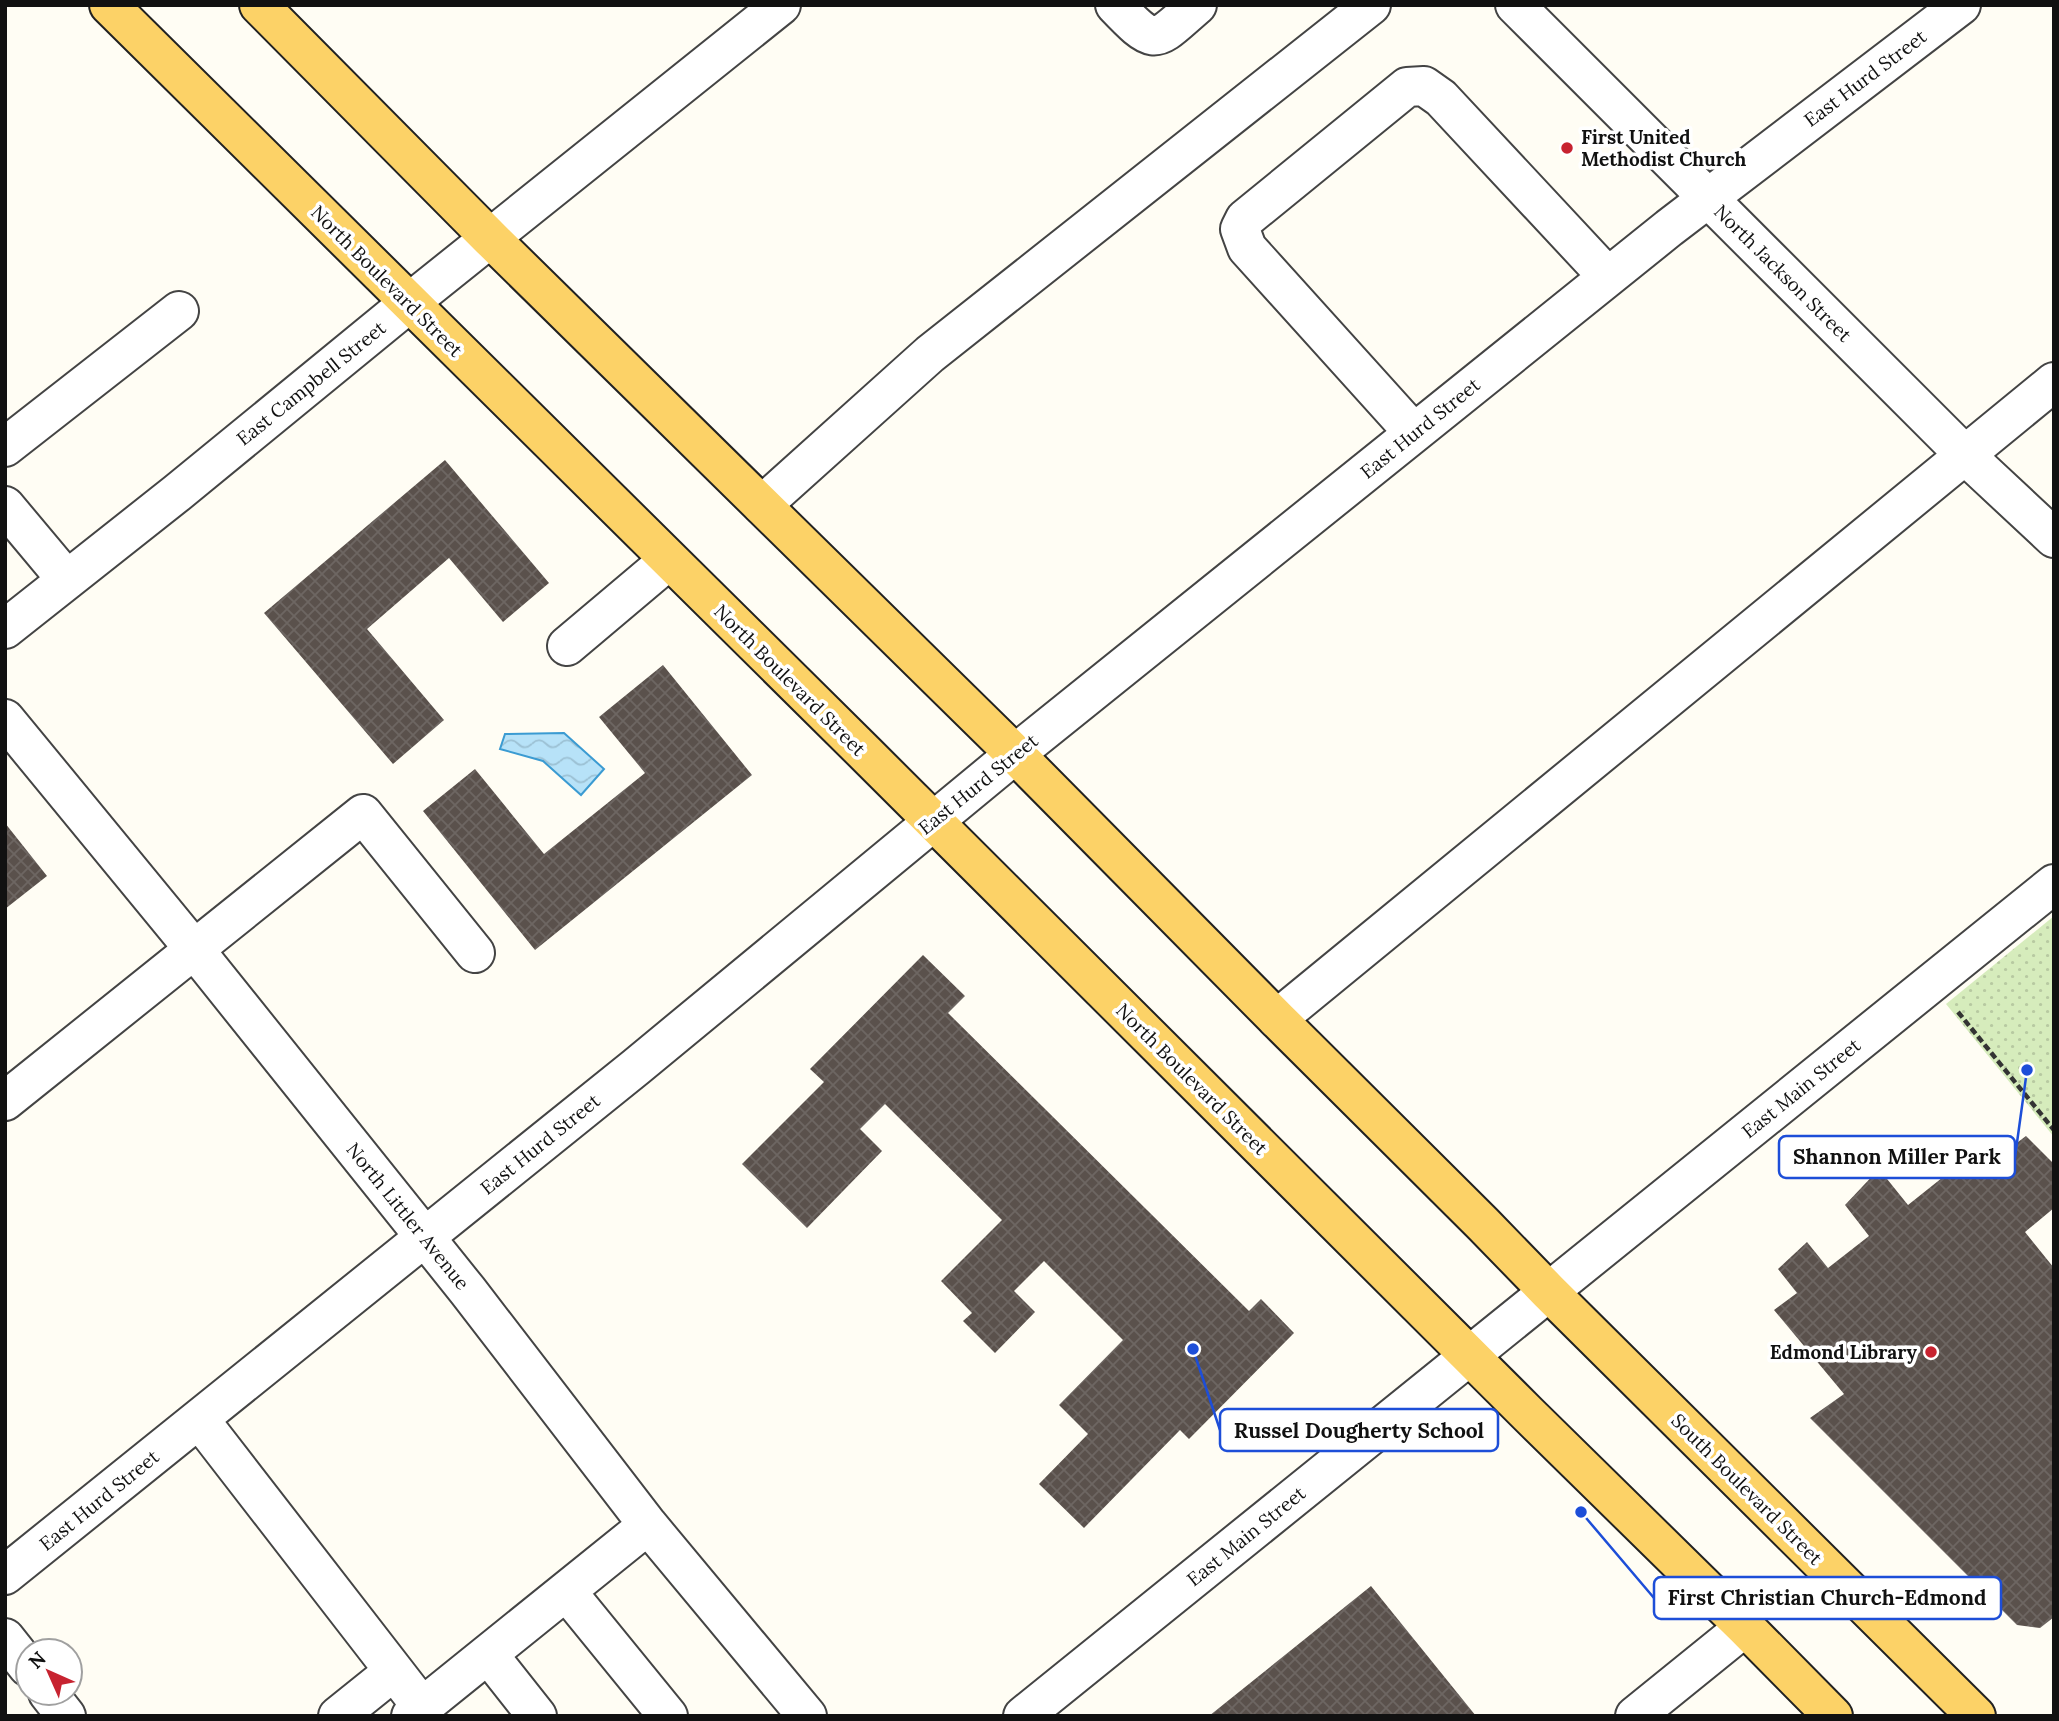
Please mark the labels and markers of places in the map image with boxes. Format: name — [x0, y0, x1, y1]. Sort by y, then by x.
place label: First United Methodist Church — [1581, 125, 1747, 171]
marker: First United Methodist Church — [1559, 140, 1575, 156]
callout: Shannon Miller Park — [1779, 1136, 2015, 1178]
place label: Edmond Library — [1770, 1340, 1918, 1364]
marker: Edmond Library — [1923, 1344, 1939, 1360]
callout: Russel Dougherty School — [1220, 1409, 1498, 1451]
callout: First Christian Church-Edmond — [1654, 1577, 2001, 1619]

